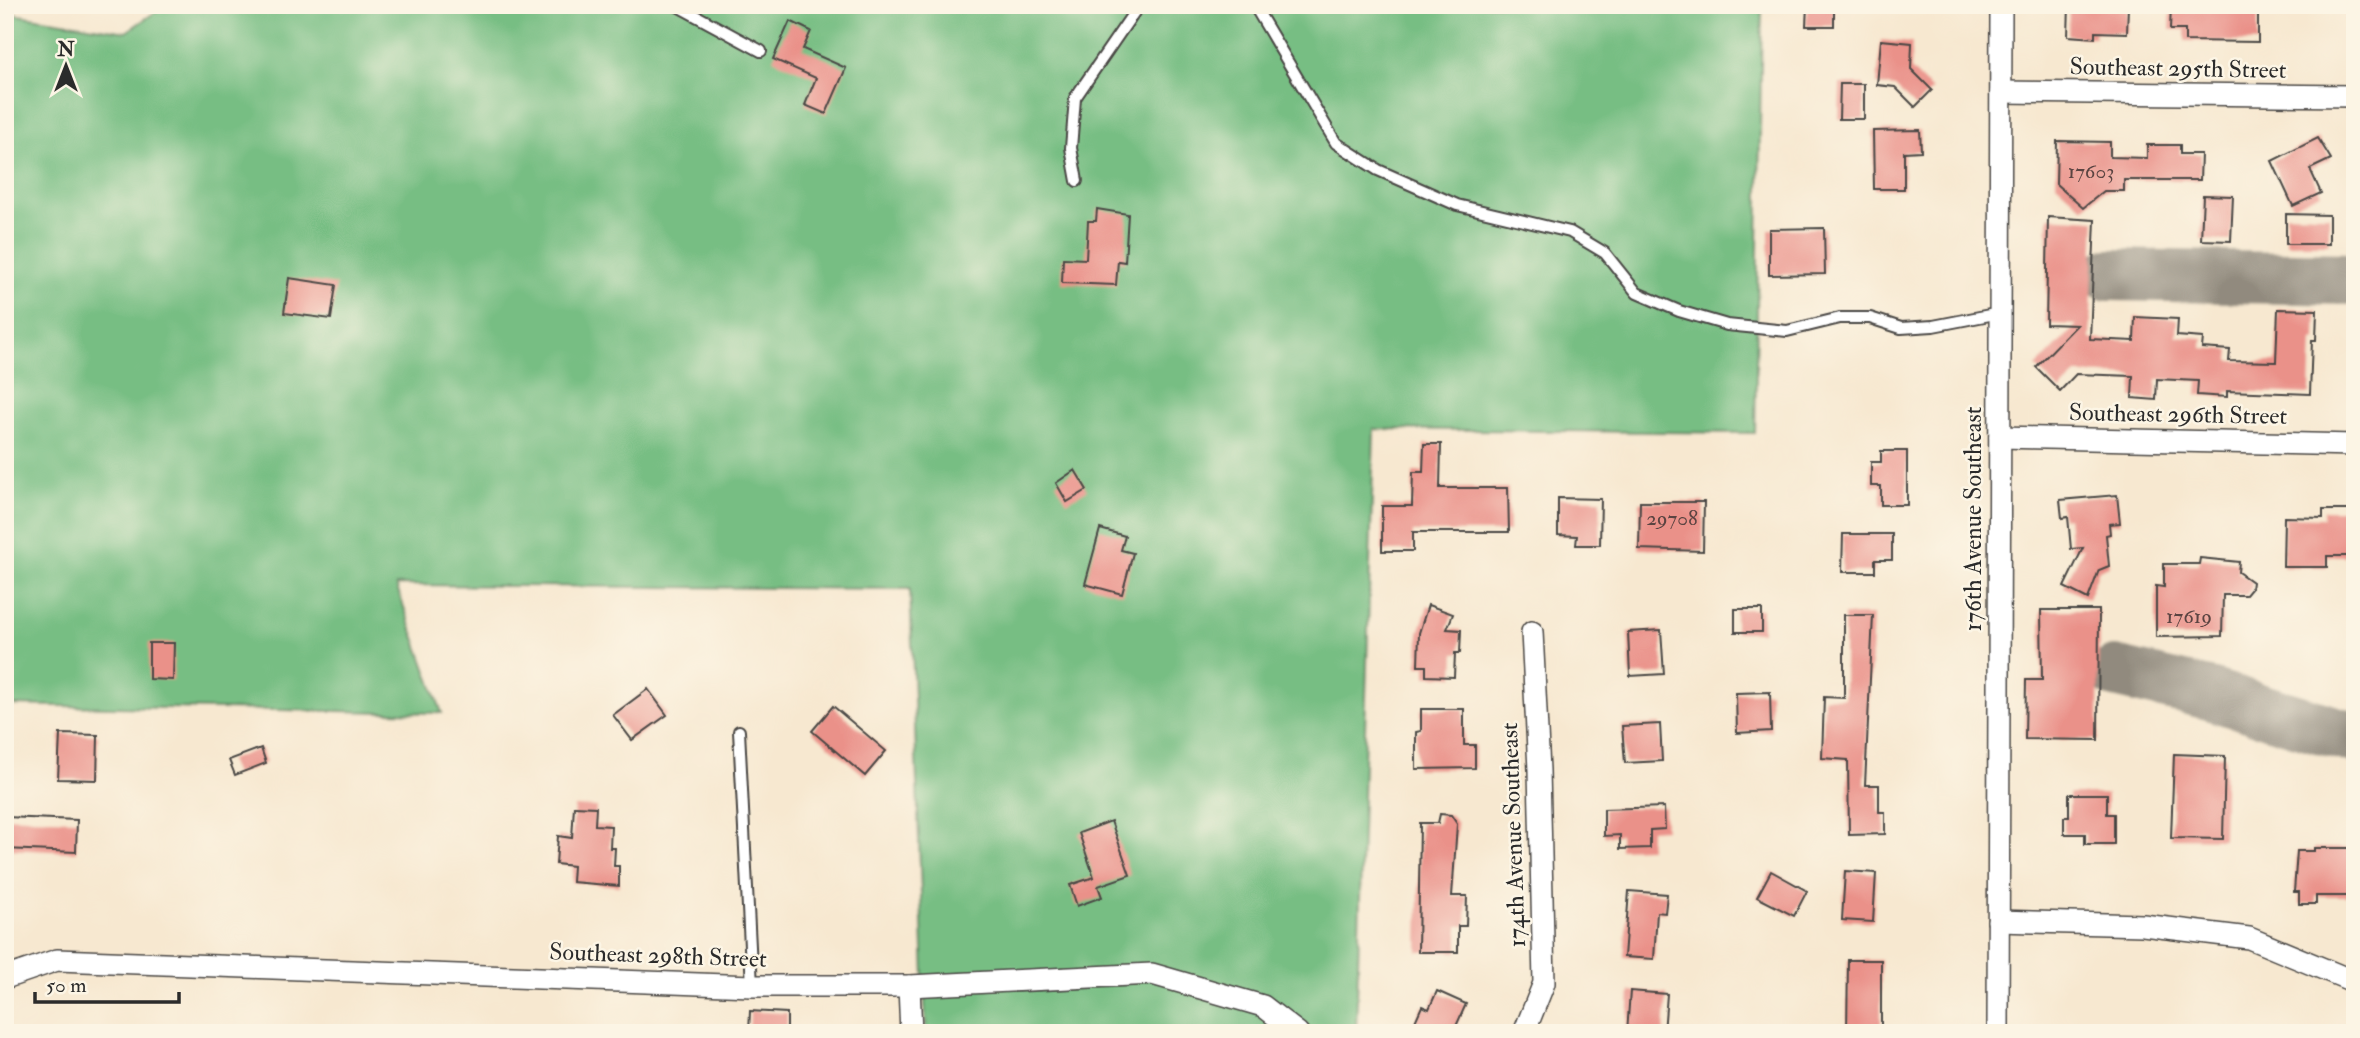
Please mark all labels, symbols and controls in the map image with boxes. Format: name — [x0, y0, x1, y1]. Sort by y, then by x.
north arrow — [32, 32, 102, 102]
text: N — [56, 38, 75, 62]
street label: Southeast 295th Street — [2069, 51, 2287, 86]
house number: 17603 — [2068, 158, 2114, 185]
street label: Southeast 296th Street — [2069, 397, 2288, 432]
street label: 176th Avenue Southeast — [1958, 406, 1989, 632]
house number: 29708 — [1646, 505, 1698, 532]
house number: 17619 — [2166, 603, 2212, 630]
street label: 174th Avenue Southeast — [1494, 722, 1533, 948]
street label: Southeast 298th Street — [549, 936, 767, 975]
scale bar — [35, 961, 178, 1005]
text: 50 m — [46, 972, 87, 999]

